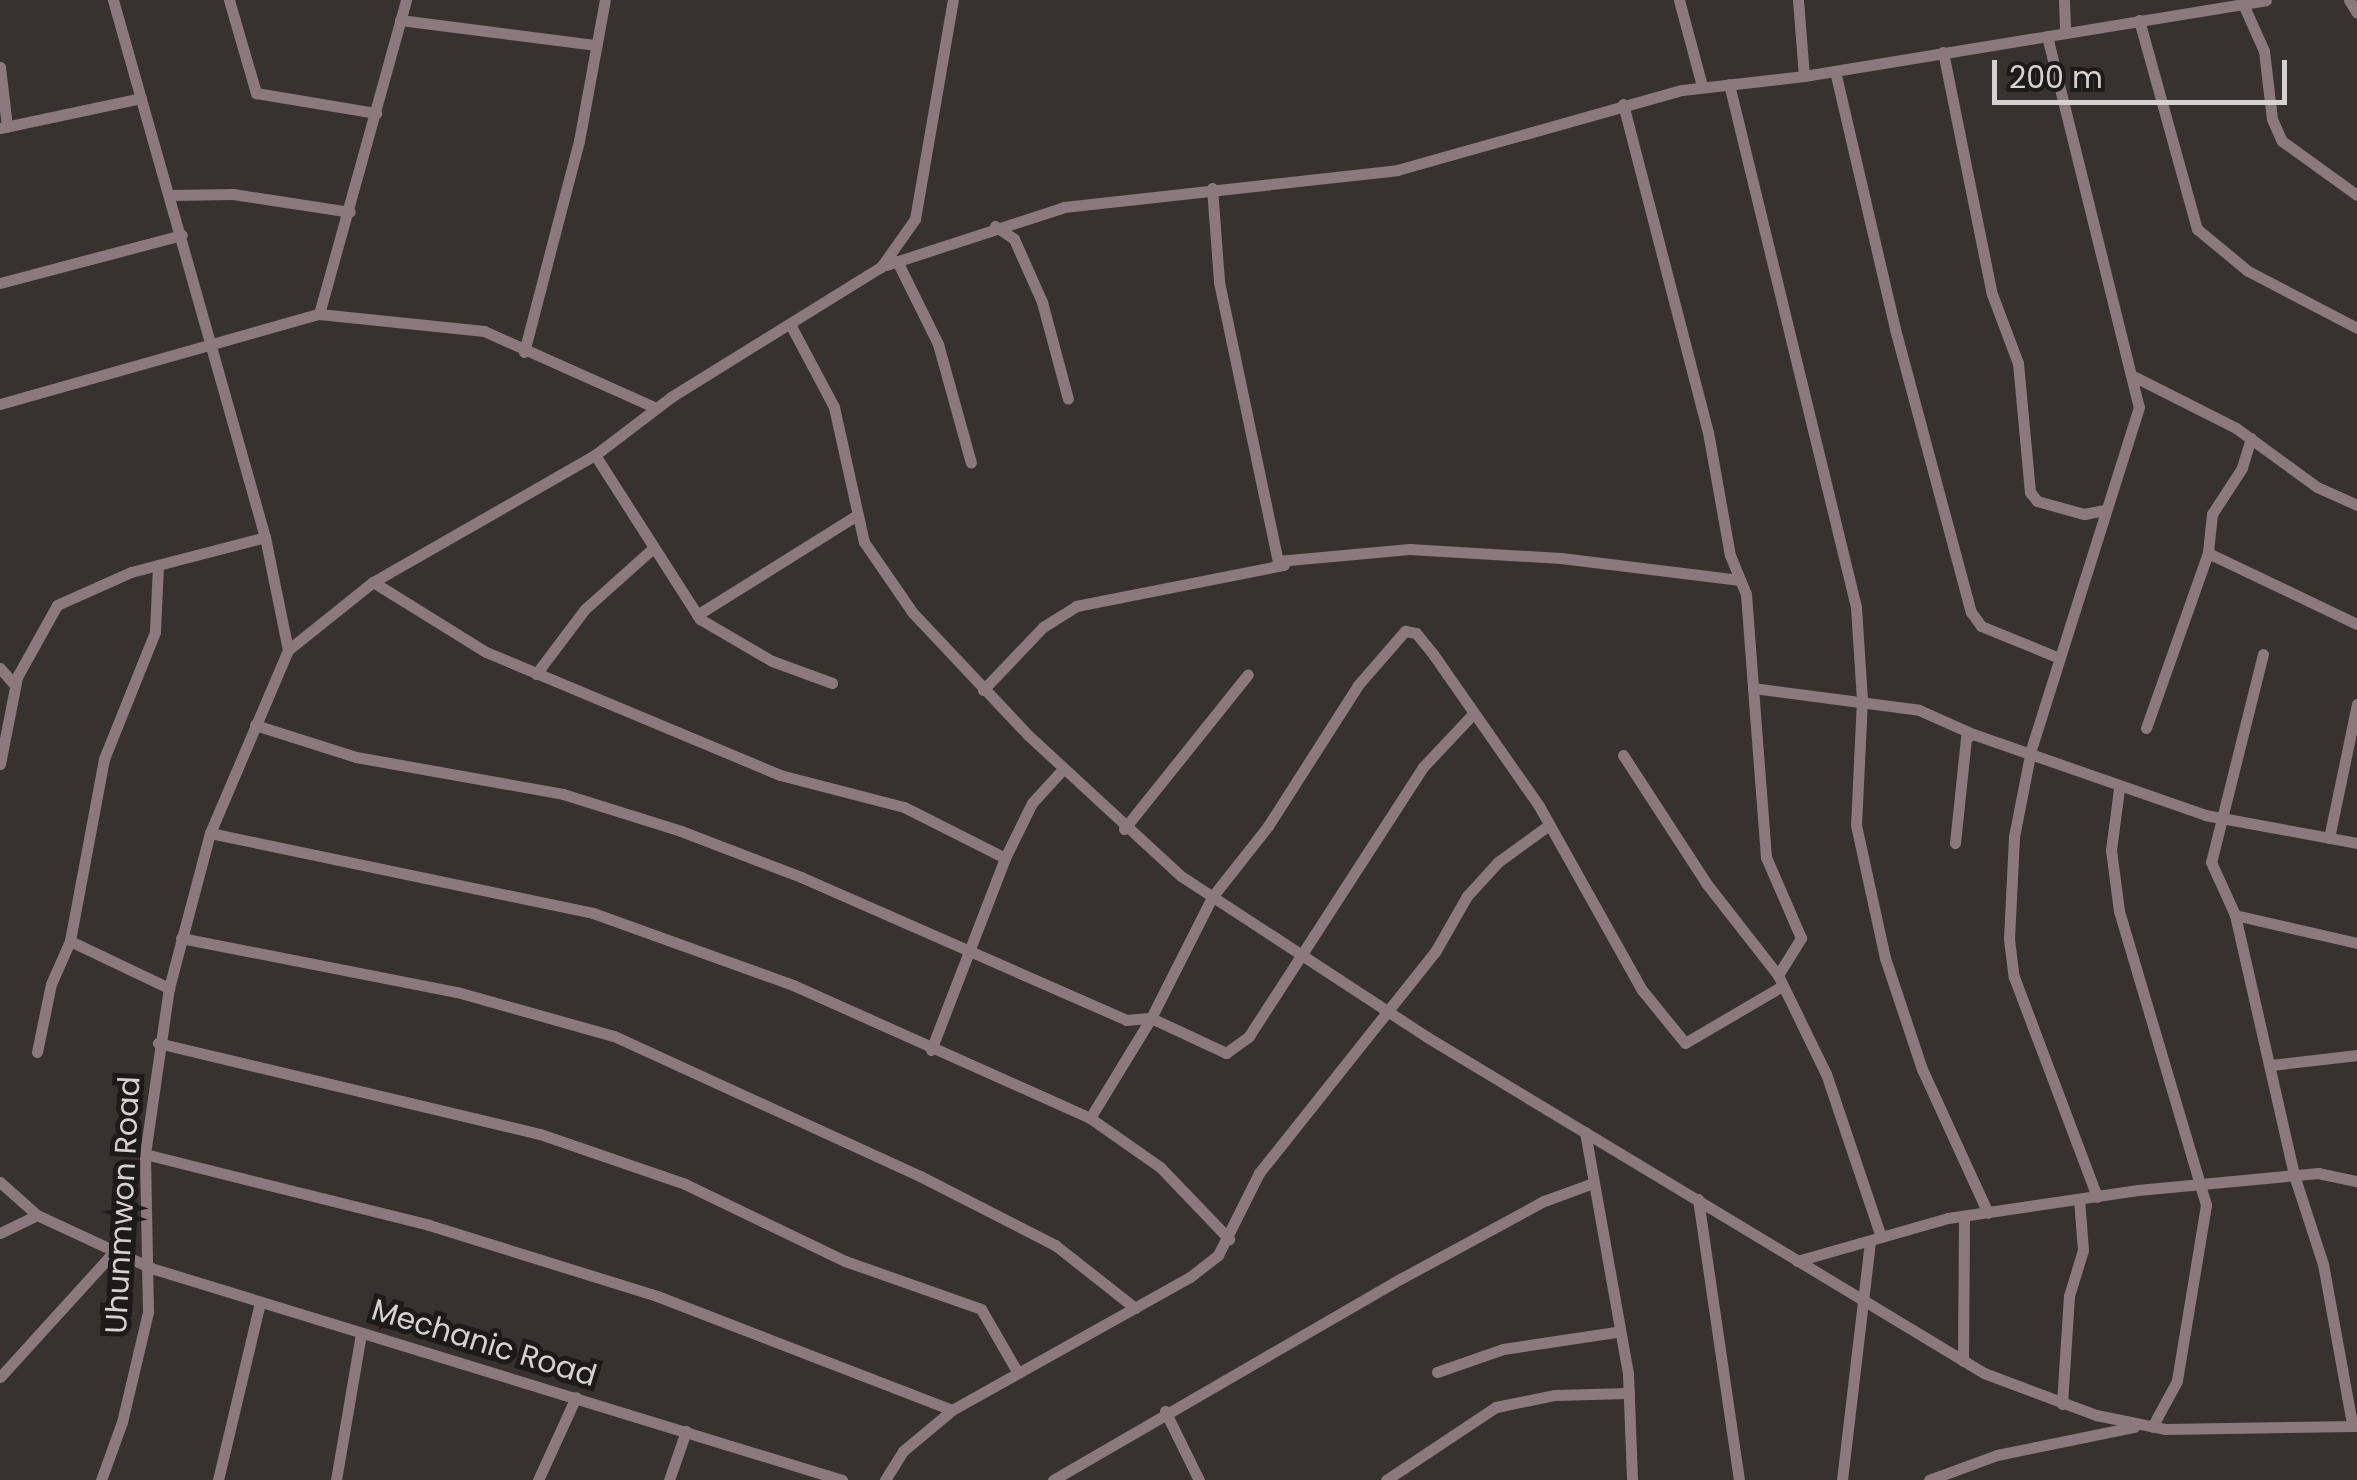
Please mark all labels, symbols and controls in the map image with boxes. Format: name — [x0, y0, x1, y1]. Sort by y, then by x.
scale bar — [1997, 40, 2292, 102]
text: 200 m — [2009, 56, 2103, 99]
street label: Uhunmwon Road — [98, 1075, 148, 1335]
street label: Mechanic Road — [367, 1292, 601, 1394]

